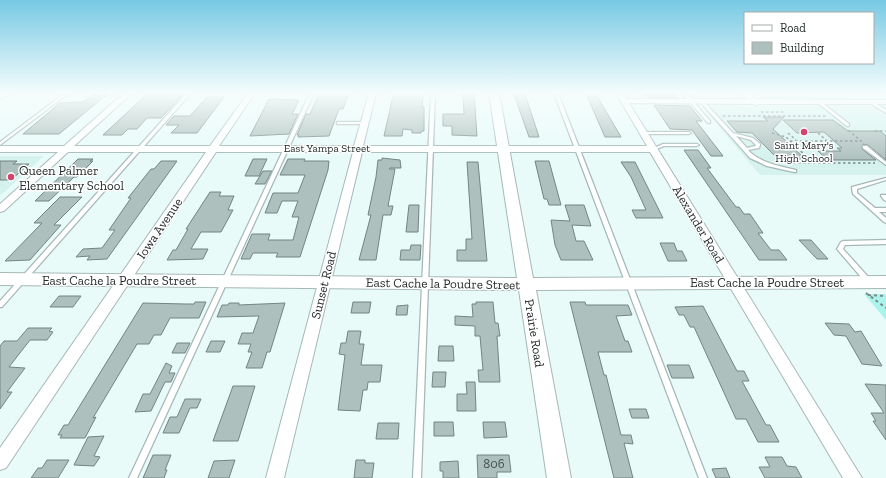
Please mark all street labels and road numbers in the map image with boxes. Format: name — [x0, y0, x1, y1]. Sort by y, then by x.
street label: East Yampa Street — [284, 142, 371, 155]
street label: Alexander Road — [670, 183, 728, 266]
street label: Iowa Avenue — [134, 195, 185, 262]
street label: Sunset Road — [308, 250, 339, 321]
street label: East Cache la Poudre Street — [42, 273, 196, 288]
street label: East Cache la Poudre Street — [366, 275, 520, 292]
street label: East Cache la Poudre Street — [690, 275, 844, 290]
street label: Prairie Road — [522, 298, 547, 368]

